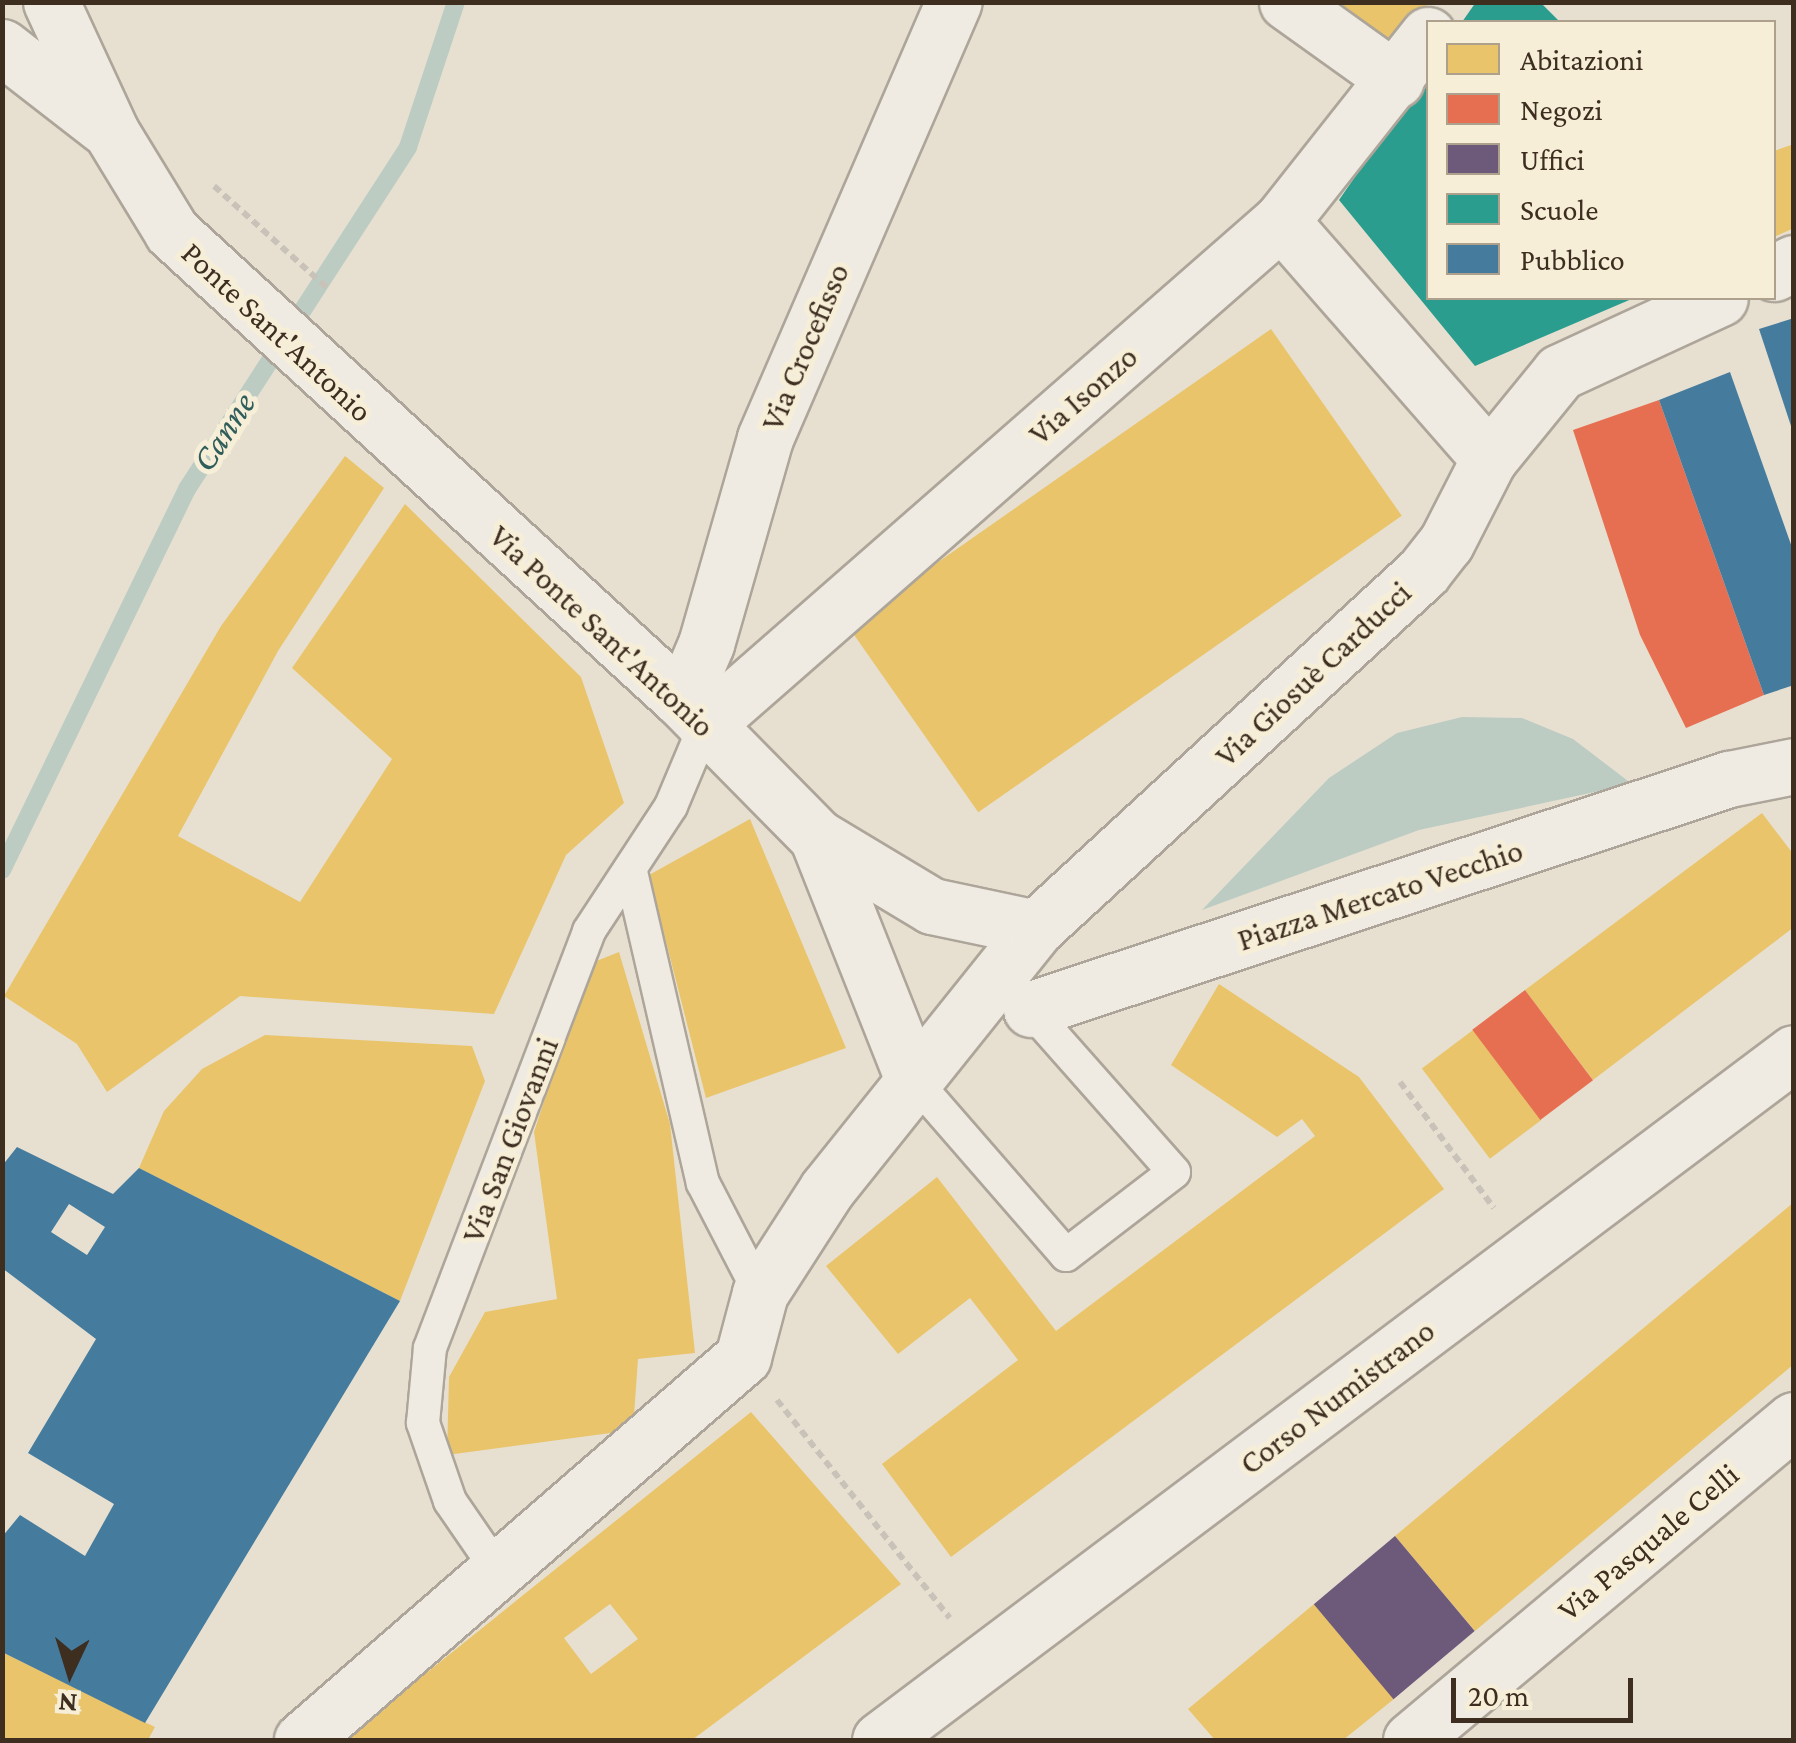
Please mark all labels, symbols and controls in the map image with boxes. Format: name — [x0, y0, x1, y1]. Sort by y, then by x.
legend — [1426, 20, 1776, 300]
text: Abitazioni — [1520, 43, 1643, 76]
text: Negozi — [1520, 93, 1603, 126]
text: Uffici — [1520, 143, 1585, 176]
text: Scuole — [1520, 193, 1598, 226]
street label: Ponte Sant'Antonio — [174, 234, 380, 430]
text: Pubblico — [1520, 243, 1625, 276]
street label: Via Crocefisso — [753, 258, 857, 436]
street label: Via Isonzo — [1021, 337, 1145, 453]
water label: Canne — [183, 385, 265, 479]
street label: Via Ponte Sant'Antonio — [482, 517, 722, 745]
street label: Via Giosuè Carducci — [1207, 573, 1419, 775]
street label: Piazza Mercato Vecchio — [1233, 831, 1527, 959]
street label: Via San Giovanni — [453, 1032, 567, 1248]
street label: Corso Numistrano — [1232, 1311, 1442, 1483]
street label: Via Pasquale Celli — [1550, 1455, 1746, 1629]
north arrow — [20, 1623, 120, 1723]
scale bar — [1456, 1658, 1638, 1720]
text: 20 m — [1468, 1679, 1529, 1712]
text: N — [57, 1687, 78, 1720]

